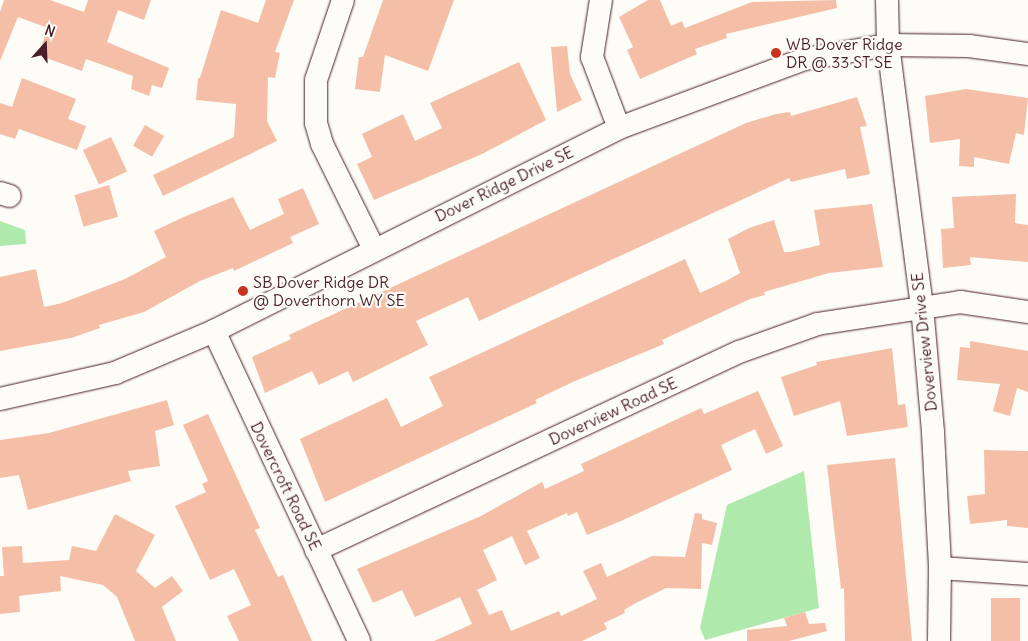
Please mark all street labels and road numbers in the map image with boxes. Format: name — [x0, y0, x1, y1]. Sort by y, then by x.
street label: Dover Ridge Drive SE — [432, 142, 576, 226]
street label: Doverview Drive SE — [907, 272, 941, 412]
street label: Doverview Road SE — [546, 373, 680, 449]
street label: Dovercroft Road SE — [247, 419, 325, 553]

